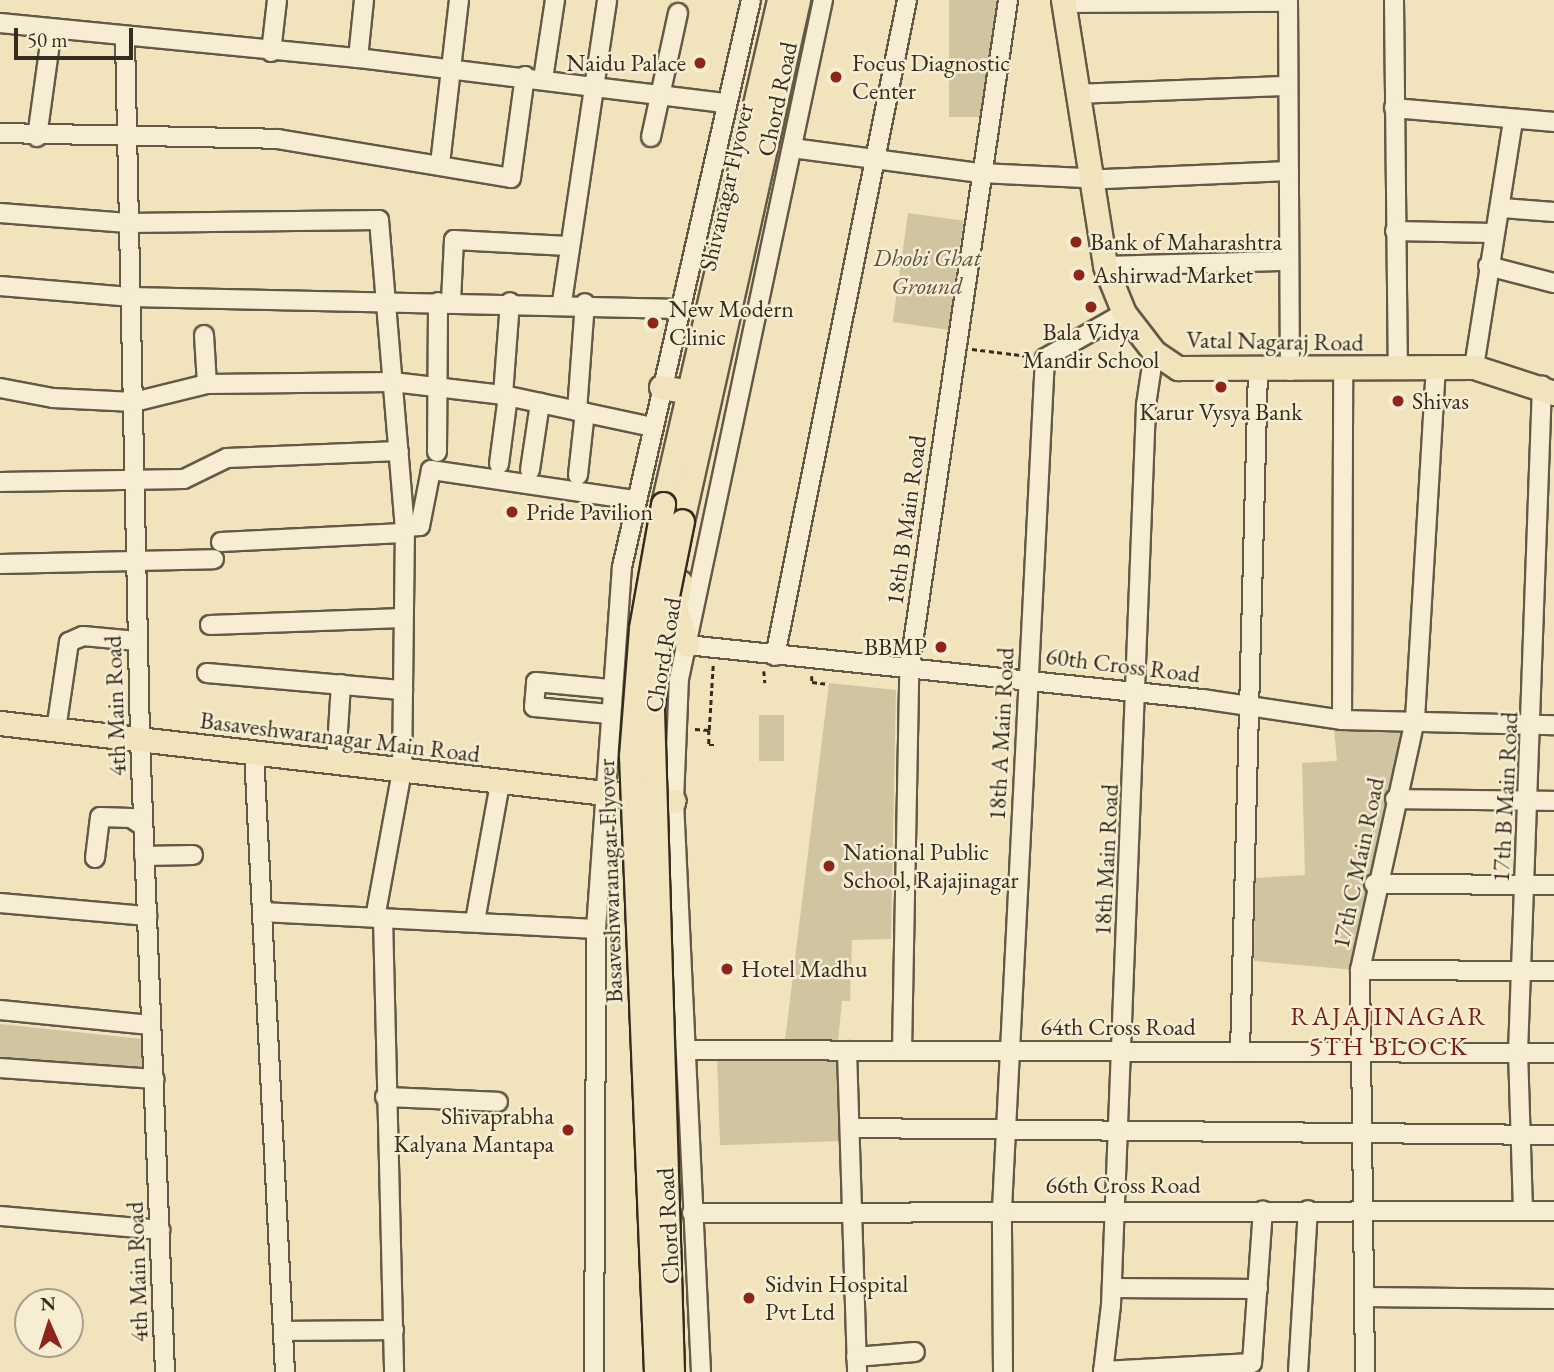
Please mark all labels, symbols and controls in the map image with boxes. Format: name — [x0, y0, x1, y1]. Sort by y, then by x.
scale bar — [18, 14, 136, 58]
text: 50 m — [27, 26, 68, 53]
street label: Chord Road — [751, 39, 803, 159]
place label: Naidu Palace — [566, 49, 686, 77]
place label: Focus Diagnostic Center — [852, 49, 1010, 105]
marker: Naidu Palace — [692, 55, 708, 71]
marker: Focus Diagnostic Center — [826, 67, 846, 87]
street label: Shivanagar Flyover — [693, 100, 759, 274]
place label: Bank of Maharashtra — [1090, 228, 1282, 256]
marker: Bank of Maharashtra — [1068, 234, 1084, 250]
park label: Dhobi Ghat Ground — [873, 244, 981, 300]
place label: Ashirwad Market — [1093, 261, 1253, 289]
marker: Ashirwad Market — [1071, 267, 1087, 283]
place label: New Modern Clinic — [669, 295, 794, 351]
marker: Bala Vidya Mandir School — [1083, 299, 1099, 315]
marker: New Modern Clinic — [643, 313, 663, 333]
place label: Bala Vidya Mandir School — [1023, 318, 1159, 374]
street label: Vatal Nagaraj Road — [1186, 325, 1364, 357]
marker: Karur Vysya Bank — [1213, 379, 1229, 395]
place label: Shivas — [1412, 387, 1469, 415]
marker: Shivas — [1390, 393, 1406, 409]
place label: Karur Vysya Bank — [1139, 398, 1303, 426]
street label: 18th B Main Road — [880, 433, 932, 607]
place label: Pride Pavilion — [526, 498, 653, 526]
marker: Pride Pavilion — [504, 504, 520, 520]
street label: Chord Road — [639, 595, 687, 715]
place label: BBMP — [864, 633, 927, 661]
street label: 4th Main Road — [98, 635, 132, 777]
marker: BBMP — [933, 639, 949, 655]
street label: 60th Cross Road — [1044, 641, 1202, 689]
street label: 18th A Main Road — [982, 647, 1020, 821]
street label: Basaveshwaranagar Main Road — [198, 706, 482, 768]
street label: 17th B Main Road — [1486, 711, 1524, 883]
street label: Basaveshwaranagar Flyover — [591, 758, 629, 1004]
street label: 17th C Main Road — [1326, 775, 1390, 951]
street label: 18th Main Road — [1088, 783, 1124, 937]
place label: National Public School, Rajajinagar — [843, 838, 1019, 894]
marker: National Public School, Rajajinagar — [821, 858, 837, 874]
place label: Hotel Madhu — [741, 955, 868, 983]
marker: Hotel Madhu — [719, 961, 735, 977]
district label: RAJAJINAGAR 5TH BLOCK — [1292, 1001, 1486, 1062]
street label: 64th Cross Road — [1040, 1013, 1196, 1041]
place label: Shivaprabha Kalyana Mantapa — [393, 1102, 554, 1158]
marker: Shivaprabha Kalyana Mantapa — [560, 1122, 576, 1138]
street label: Chord Road — [651, 1167, 685, 1285]
street label: 66th Cross Road — [1045, 1171, 1201, 1199]
street label: 4th Main Road — [120, 1201, 154, 1343]
place label: Sidvin Hospital Pvt Ltd — [765, 1270, 908, 1326]
north arrow — [14, 1288, 84, 1358]
marker: Sidvin Hospital Pvt Ltd — [739, 1288, 759, 1308]
text: N — [40, 1291, 56, 1316]

